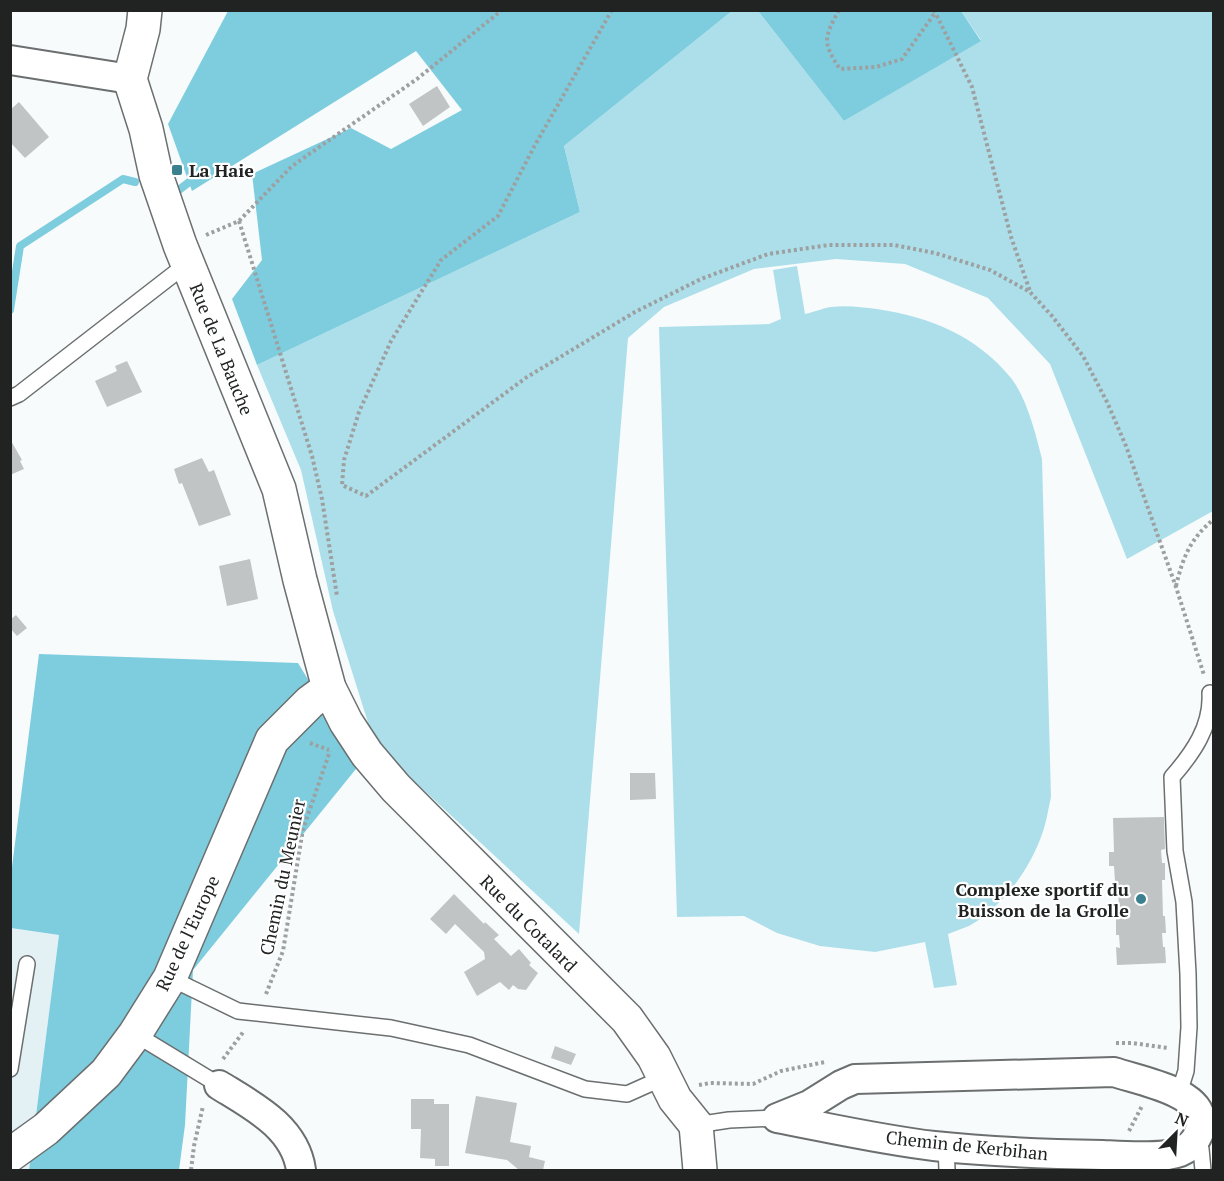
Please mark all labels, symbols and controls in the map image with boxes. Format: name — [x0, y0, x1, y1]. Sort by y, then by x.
place label: La Haie — [189, 158, 254, 182]
marker: La Haie — [170, 163, 184, 177]
street label: Rue de La Bauche — [185, 279, 259, 419]
street label: Chemin du Meunier — [254, 797, 310, 957]
street label: Rue du Cotalard — [475, 869, 583, 977]
street label: Rue de l'Europe — [150, 871, 224, 995]
place label: Complexe sportif du Buisson de la Grolle — [955, 877, 1129, 922]
marker: Complexe sportif du Buisson de la Grolle — [1134, 892, 1148, 906]
north arrow — [1146, 1103, 1206, 1163]
text: N — [1172, 1107, 1192, 1132]
street label: Chemin de Kerbihan — [885, 1125, 1050, 1165]

